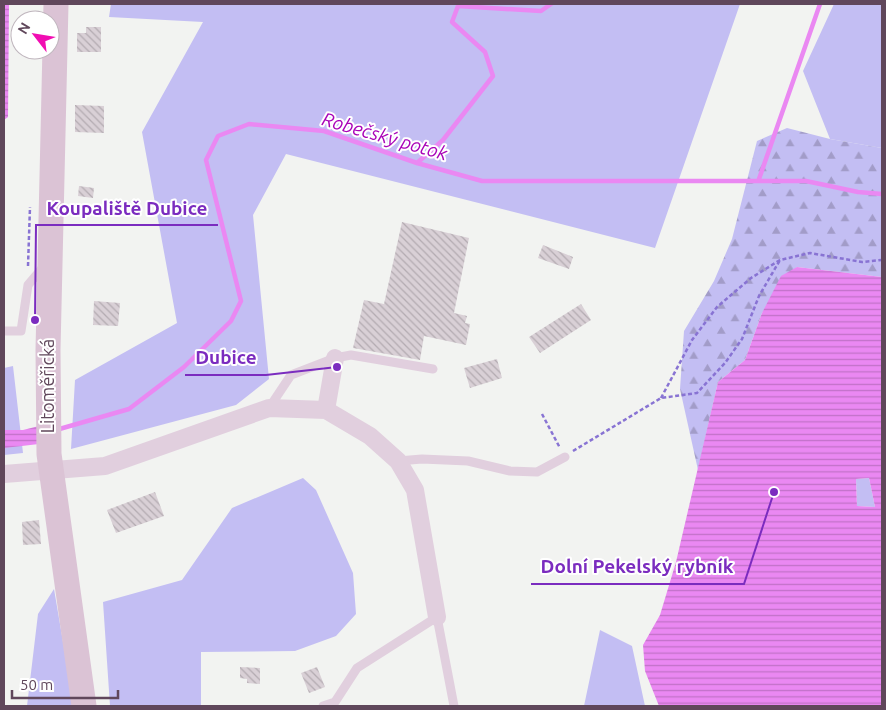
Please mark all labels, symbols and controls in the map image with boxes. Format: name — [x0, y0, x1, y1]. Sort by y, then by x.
north arrow — [10, 10, 60, 60]
text: N — [14, 20, 33, 37]
water label: Robečský potok — [320, 108, 451, 165]
callout: Koupaliště Dubice — [36, 191, 218, 225]
text: Koupaliště Dubice — [46, 197, 208, 219]
street label: Litoměřická — [37, 339, 57, 433]
callout: Dubice — [185, 341, 266, 375]
text: Dubice — [195, 346, 257, 368]
callout: Dolní Pekelský rybník — [531, 550, 744, 584]
text: Dolní Pekelský rybník — [541, 555, 734, 577]
scale bar — [12, 668, 119, 700]
text: 50 m — [20, 676, 53, 693]

